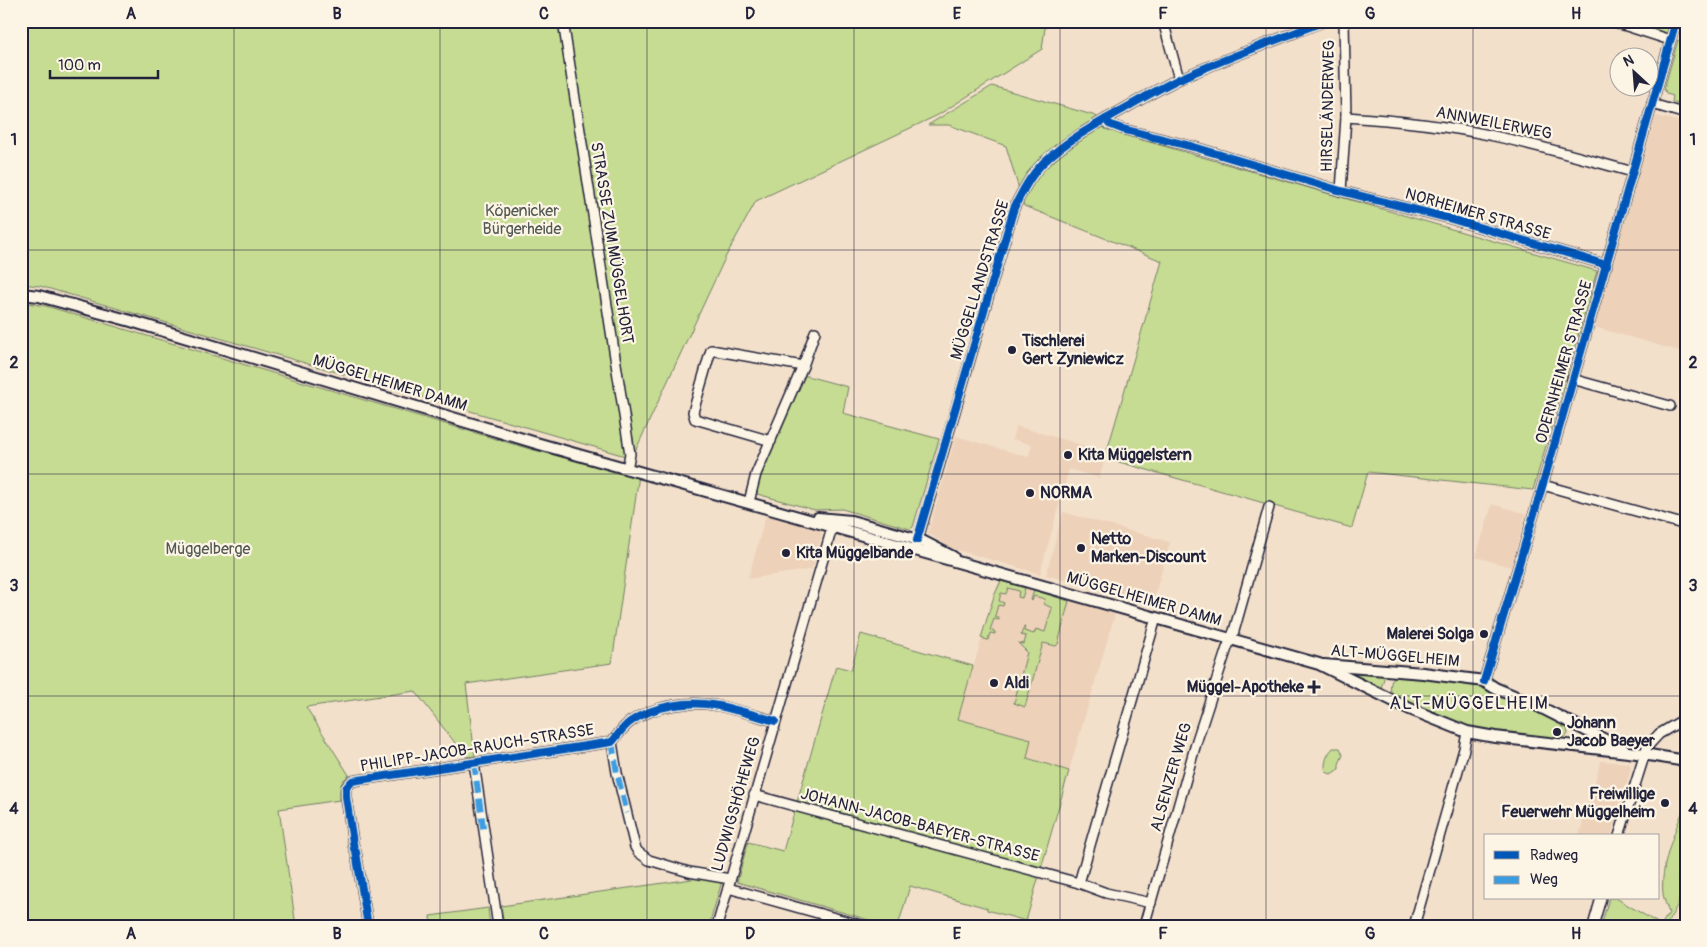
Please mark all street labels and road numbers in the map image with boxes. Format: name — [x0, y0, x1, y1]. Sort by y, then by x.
street label: HIRSELÄNDERWEG — [1317, 40, 1339, 172]
street label: ANNWEILERWEG — [1434, 102, 1554, 144]
street label: STRASSE ZUM MÜGGELHORT — [586, 141, 638, 346]
street label: NORHEIMER STRASSE — [1403, 184, 1553, 244]
street label: MÜGGELLANDSTRASSE — [946, 198, 1014, 362]
street label: ODERNHEIMER STRASSE — [1531, 278, 1597, 446]
street label: MÜGGELHEIMER DAMM — [311, 350, 469, 416]
street label: MÜGGELHEIMER DAMM — [1064, 567, 1224, 631]
street label: ALT-MÜGGELHEIM — [1330, 640, 1460, 672]
street label: PHILIPP-JACOB-RAUCH-STRASSE — [359, 720, 595, 776]
street label: ALSENZER WEG — [1146, 720, 1196, 834]
street label: LUDWIGSHÖHEWEG — [707, 734, 765, 874]
street label: JOHANN-JACOB-BAEYER-STRASSE — [798, 783, 1042, 867]

